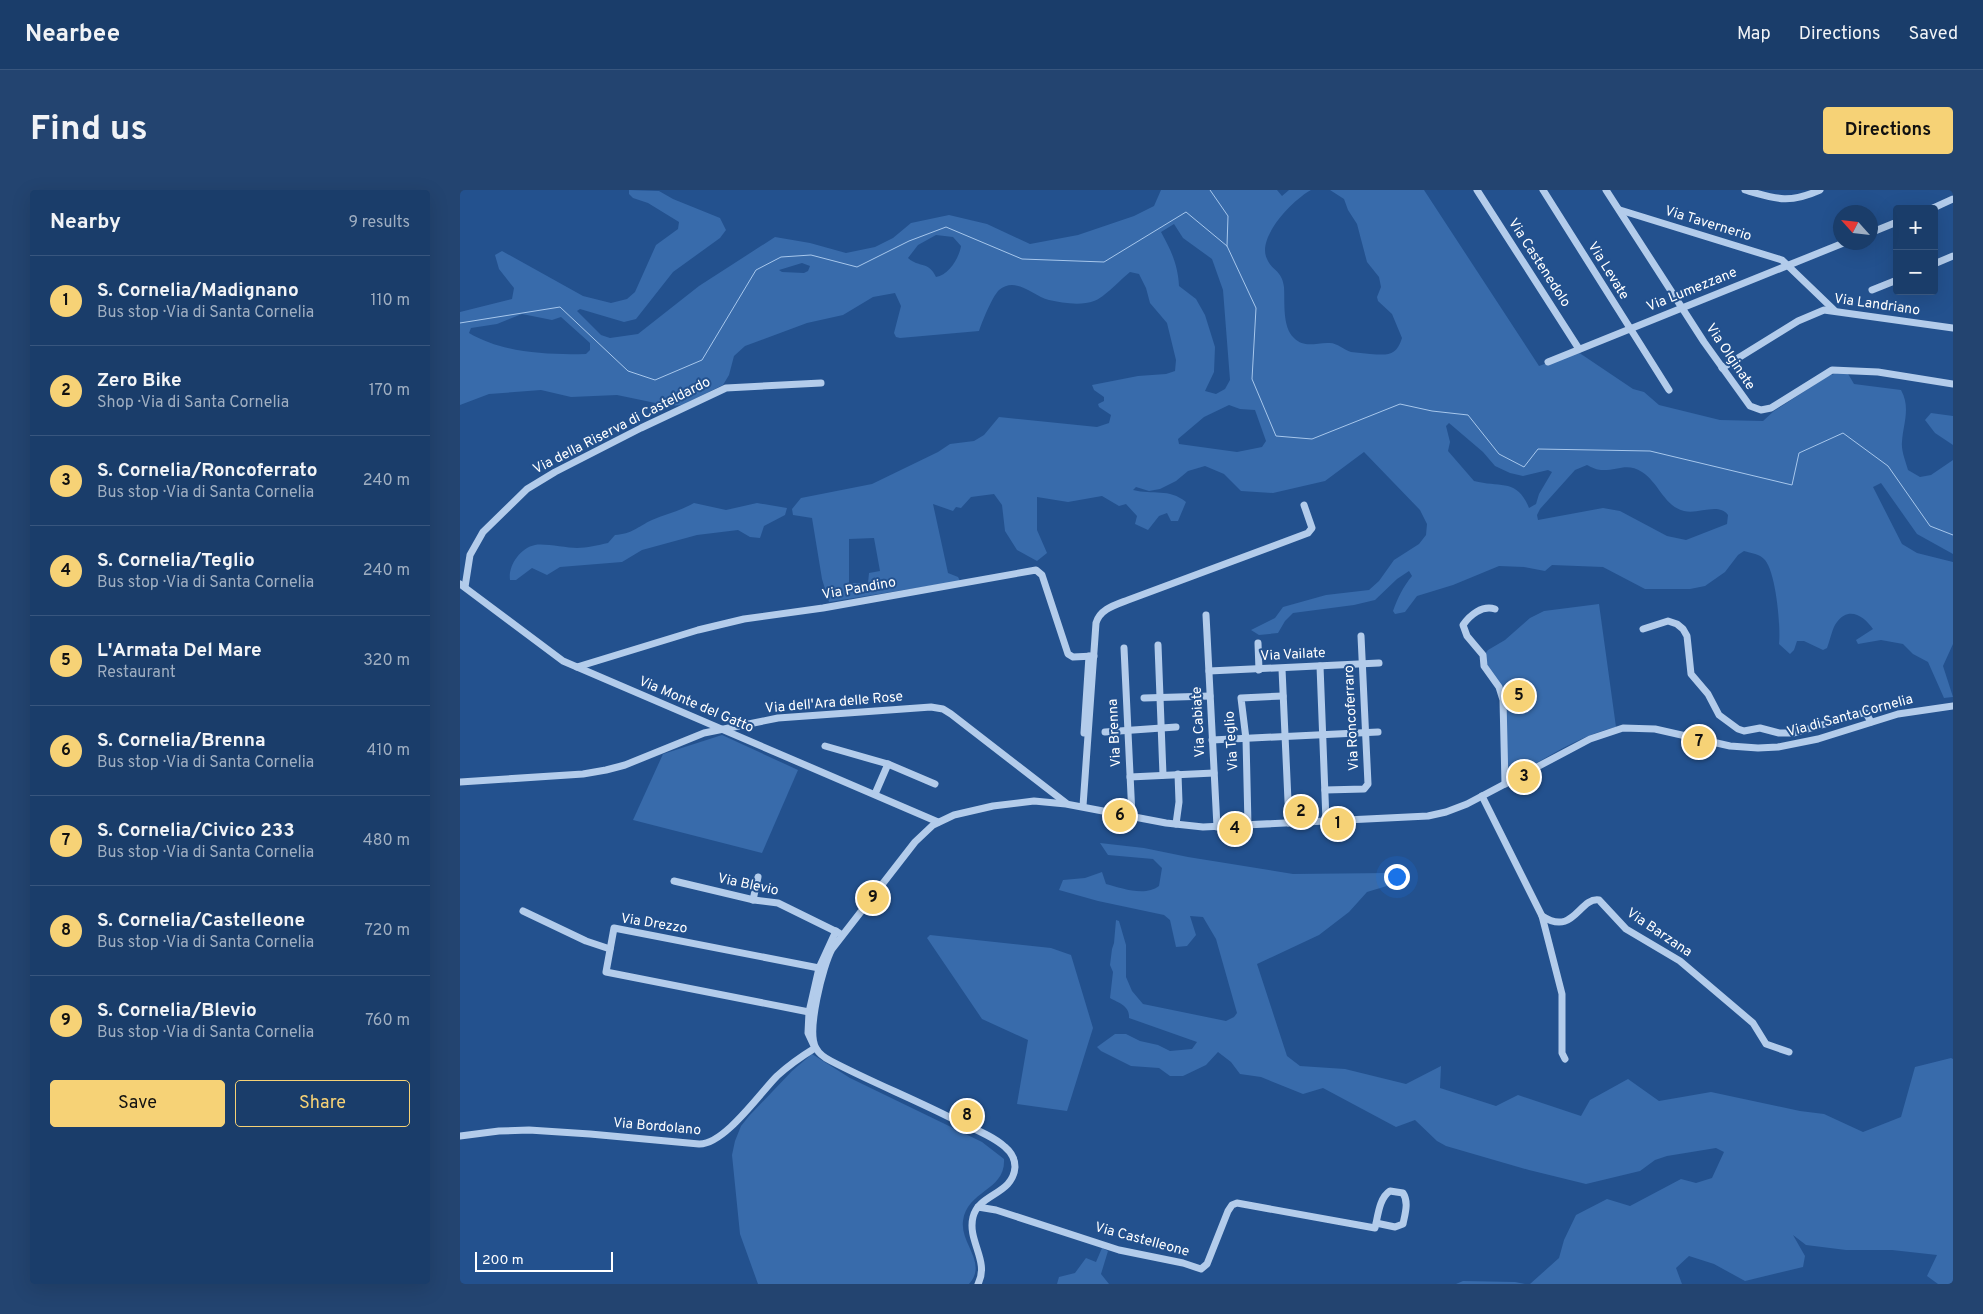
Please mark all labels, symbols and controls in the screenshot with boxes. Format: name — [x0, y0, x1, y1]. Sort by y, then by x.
text: Nearbee — [25, 20, 120, 50]
text: Map — [1737, 23, 1771, 46]
text: Directions — [1799, 23, 1881, 46]
text: Saved — [1909, 23, 1958, 46]
button: Directions — [1823, 107, 1953, 154]
text: Find us — [30, 108, 148, 152]
street label: Via Tavernerio — [1662, 203, 1754, 245]
north arrow — [1833, 205, 1878, 250]
map controls — [1893, 205, 1938, 295]
button: + — [1893, 205, 1938, 250]
text: Nearby — [50, 209, 121, 236]
text: 9 results — [348, 213, 410, 233]
street label: Via Castenedolo — [1504, 216, 1574, 311]
street label: Via Levate — [1584, 239, 1632, 303]
button: − — [1893, 250, 1938, 295]
street label: Via Lumezzane — [1644, 264, 1740, 316]
text: S. Cornelia/Madignano — [97, 279, 299, 303]
text: 1 — [63, 291, 69, 311]
text: 110 m — [370, 291, 410, 311]
street label: Via Landriano — [1833, 291, 1921, 320]
text: Bus stop · Via di Santa Cornelia — [97, 303, 314, 323]
street label: Via Olginate — [1702, 321, 1758, 393]
text: Zero Bike — [97, 369, 182, 393]
street label: Via della Riserva di Casteldardo — [530, 374, 714, 478]
text: 2 — [61, 381, 71, 401]
text: 170 m — [369, 381, 410, 401]
text: Shop · Via di Santa Cornelia — [97, 393, 289, 413]
text: S. Cornelia/Roncoferrato — [97, 459, 317, 483]
text: 3 — [61, 471, 71, 491]
text: 240 m — [363, 471, 410, 491]
text: Bus stop · Via di Santa Cornelia — [97, 483, 314, 503]
text: S. Cornelia/Teglio — [97, 549, 255, 573]
text: 4 — [61, 561, 71, 581]
text: 240 m — [363, 561, 410, 581]
text: Bus stop · Via di Santa Cornelia — [97, 573, 314, 593]
street label: Via Pandino — [821, 574, 898, 604]
text: L'Armata Del Mare — [97, 639, 262, 663]
street label: Via Vailate — [1260, 645, 1326, 665]
text: 5 — [61, 651, 71, 671]
text: 320 m — [363, 651, 410, 671]
text: Restaurant — [97, 663, 176, 683]
street label: Via Roncoferraro — [1341, 664, 1363, 771]
street label: Via Monte del Gatto — [636, 673, 756, 737]
pin: 5 — [1503, 677, 1535, 715]
street label: Via Cabiate — [1189, 686, 1209, 758]
street label: Via dell'Ara delle Rose — [764, 688, 904, 718]
street label: Via di Santa Cornelia — [1785, 691, 1915, 741]
street label: Via Brenna — [1105, 698, 1125, 768]
street label: Via Teglio — [1221, 710, 1243, 772]
pin: 7 — [1683, 723, 1715, 761]
text: S. Cornelia/Brenna — [97, 729, 266, 753]
text: 6 — [61, 741, 71, 761]
text: 410 m — [367, 741, 410, 761]
text: Bus stop · Via di Santa Cornelia — [97, 753, 314, 773]
pin: 3 — [1508, 758, 1540, 796]
pin: 2 — [1285, 793, 1317, 831]
pin: 6 — [1104, 797, 1136, 835]
pin: 1 — [1322, 805, 1354, 843]
pin: 4 — [1219, 810, 1251, 848]
text: S. Cornelia/Civico 233 — [97, 819, 295, 843]
text: 7 — [62, 831, 70, 851]
text: 480 m — [363, 831, 410, 851]
text: Bus stop · Via di Santa Cornelia — [97, 843, 314, 863]
your location — [1384, 864, 1410, 890]
street label: Via Blevio — [716, 870, 780, 900]
pin: 9 — [857, 879, 889, 917]
street label: Via Barzana — [1623, 905, 1695, 961]
text: S. Cornelia/Castelleone — [97, 909, 305, 933]
street label: Via Drezzo — [619, 910, 689, 938]
text: 8 — [61, 921, 71, 941]
text: 720 m — [365, 921, 410, 941]
text: Bus stop · Via di Santa Cornelia — [97, 933, 314, 953]
text: S. Cornelia/Blevio — [97, 999, 257, 1023]
text: 9 — [61, 1011, 71, 1031]
text: 760 m — [365, 1011, 410, 1031]
text: Bus stop · Via di Santa Cornelia — [97, 1023, 314, 1043]
button: Save — [50, 1080, 225, 1127]
button: Share — [235, 1080, 410, 1127]
pin: 8 — [951, 1097, 983, 1135]
street label: Via Bordolano — [612, 1115, 702, 1139]
street label: Via Castelleone — [1093, 1219, 1191, 1261]
scale bar — [475, 1249, 612, 1272]
text: 200 m — [482, 1252, 524, 1269]

